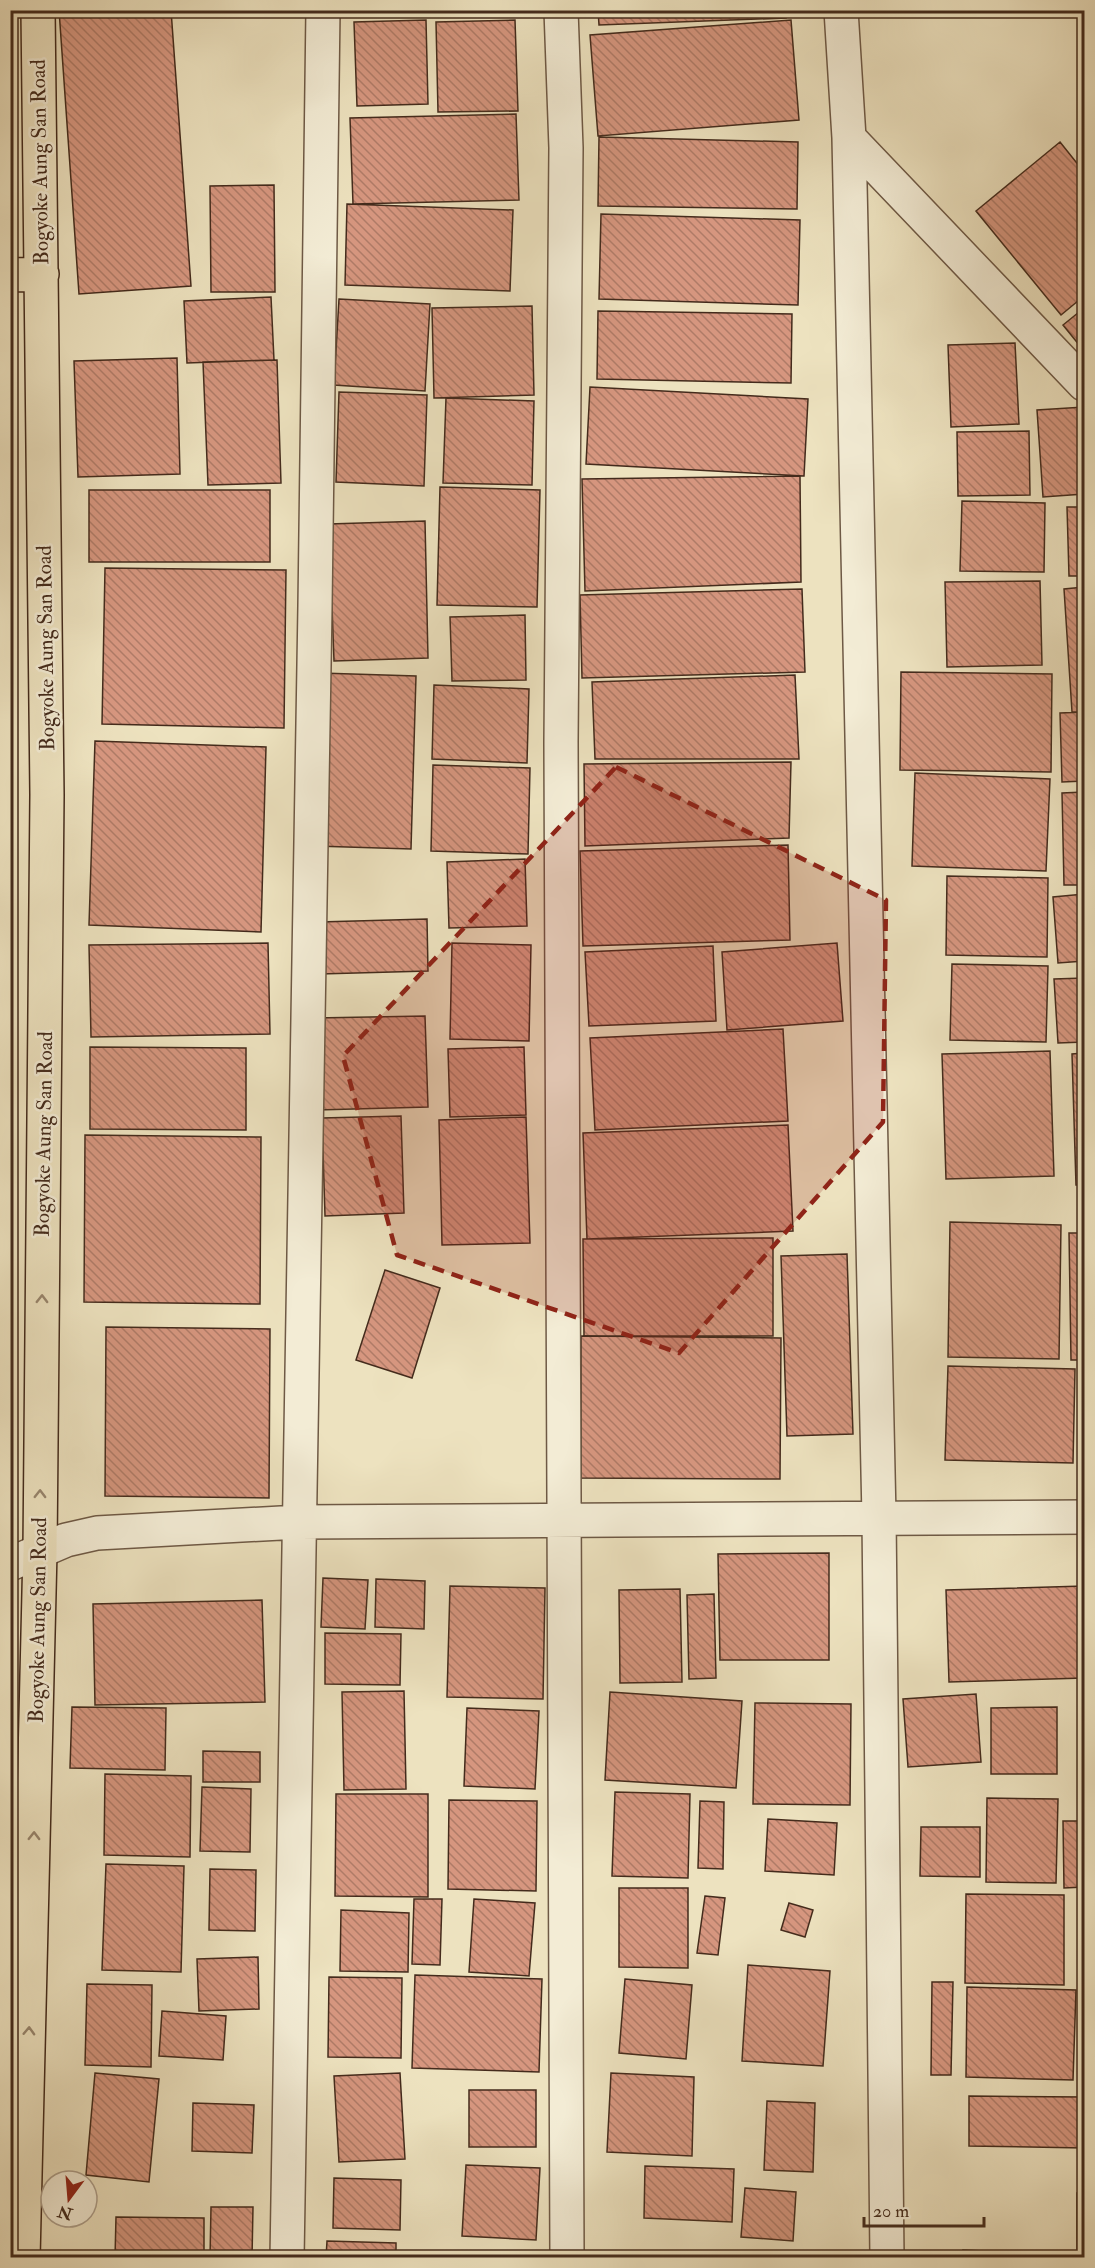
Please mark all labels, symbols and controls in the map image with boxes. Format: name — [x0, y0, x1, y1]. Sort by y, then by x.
street label: Bogyoke Aung San Road — [25, 58, 55, 265]
street label: Bogyoke Aung San Road — [31, 544, 61, 751]
street label: Bogyoke Aung San Road — [29, 1030, 59, 1237]
one-way arrow — [36, 1295, 48, 1304]
one-way arrow — [34, 1490, 47, 1499]
street label: Bogyoke Aung San Road — [23, 1516, 53, 1723]
one-way arrow — [27, 1832, 40, 1841]
one-way arrow — [23, 2027, 35, 2036]
north arrow — [39, 2169, 99, 2229]
scale bar — [864, 2190, 984, 2228]
text: 20 m — [873, 2200, 909, 2223]
text: N — [55, 2201, 76, 2224]

